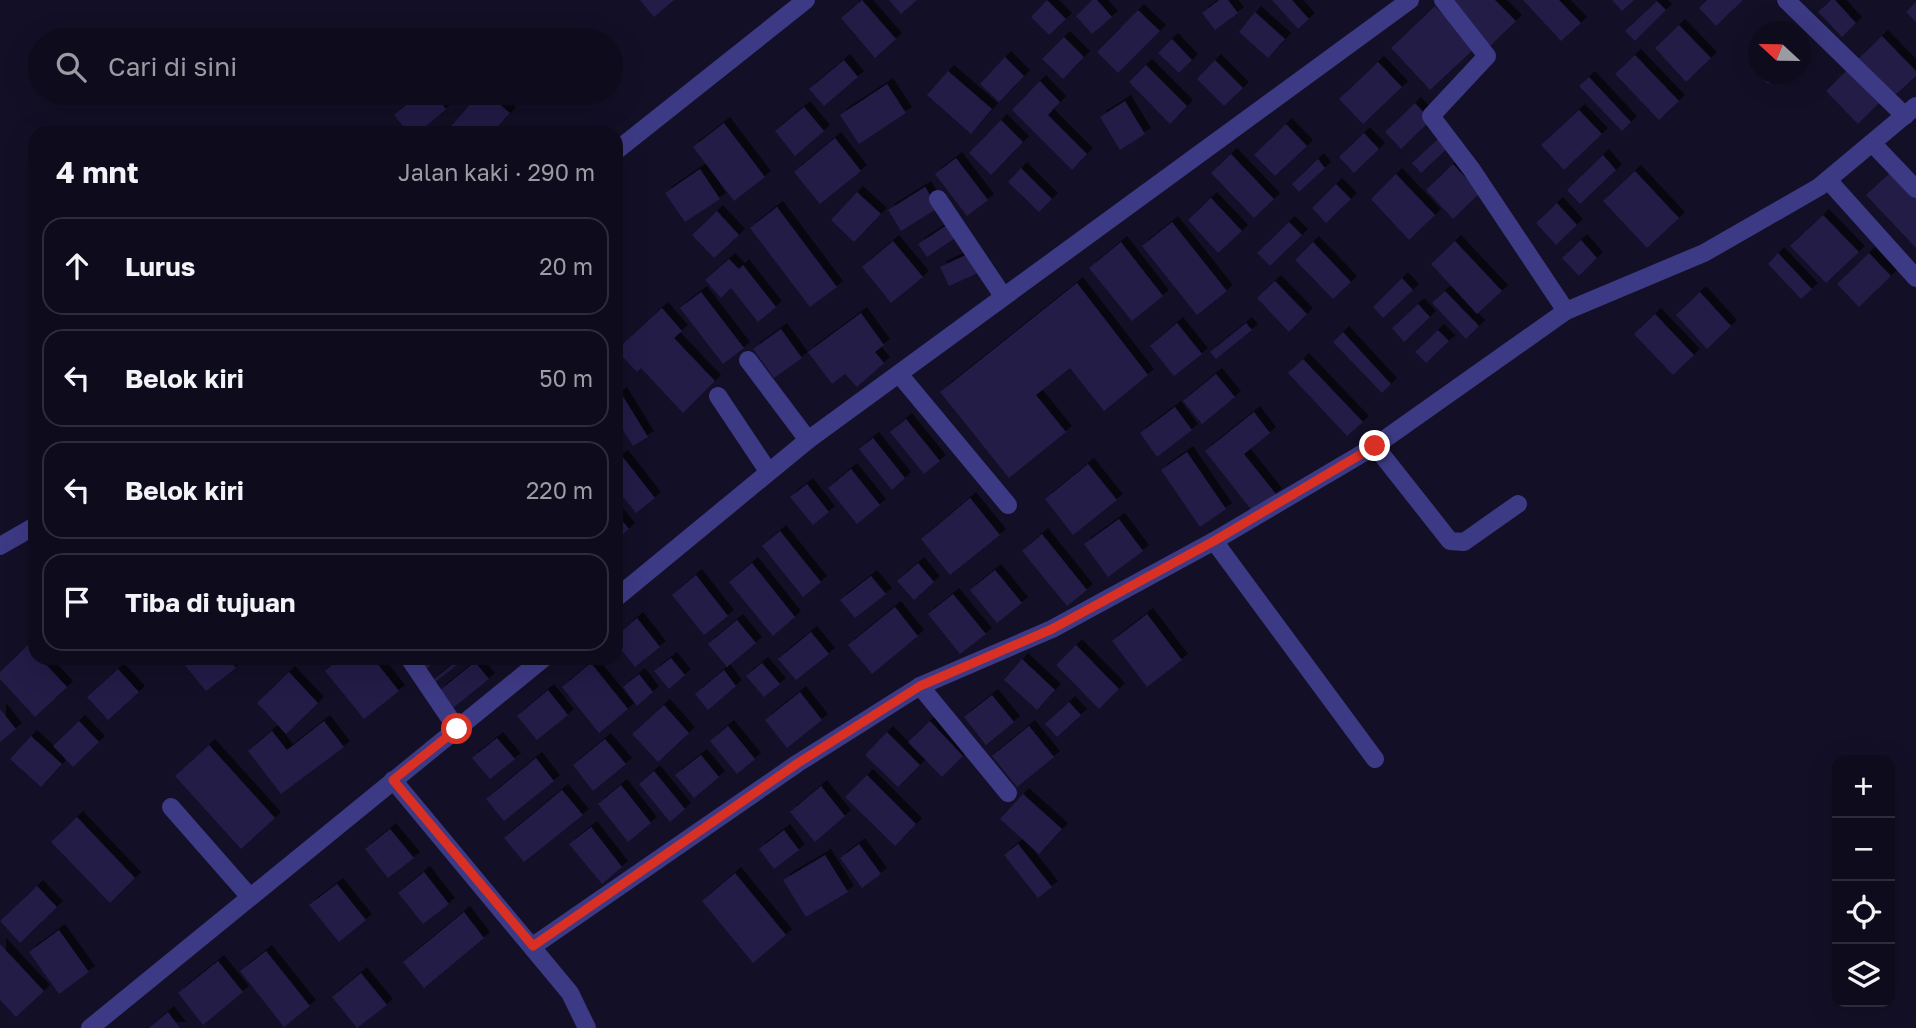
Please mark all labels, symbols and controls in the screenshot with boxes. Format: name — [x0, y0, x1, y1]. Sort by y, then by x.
north arrow — [1748, 21, 1811, 84]
search box — [28, 28, 623, 105]
icon: search — [52, 48, 90, 86]
text: Cari di sini — [108, 51, 237, 82]
text: 4 mnt — [56, 154, 139, 190]
text: Jalan kaki · 290 m — [398, 158, 595, 186]
icon: ahead — [58, 247, 96, 285]
text: Lurus — [125, 251, 195, 282]
text: 20 m — [539, 252, 593, 280]
icon: left — [58, 359, 96, 397]
text: Belok kiri — [125, 363, 244, 394]
text: 50 m — [539, 364, 593, 392]
route end — [1359, 430, 1390, 461]
icon: left — [58, 471, 96, 509]
text: Belok kiri — [125, 475, 244, 506]
text: 220 m — [526, 476, 593, 504]
icon: arrive — [58, 583, 96, 621]
text: Tiba di tujuan — [125, 587, 295, 618]
route start — [441, 713, 472, 744]
map controls — [1832, 755, 1895, 1007]
button: + — [1832, 755, 1895, 818]
button: − — [1832, 818, 1895, 881]
button: locate — [1832, 881, 1895, 944]
button: layers — [1832, 944, 1895, 1007]

